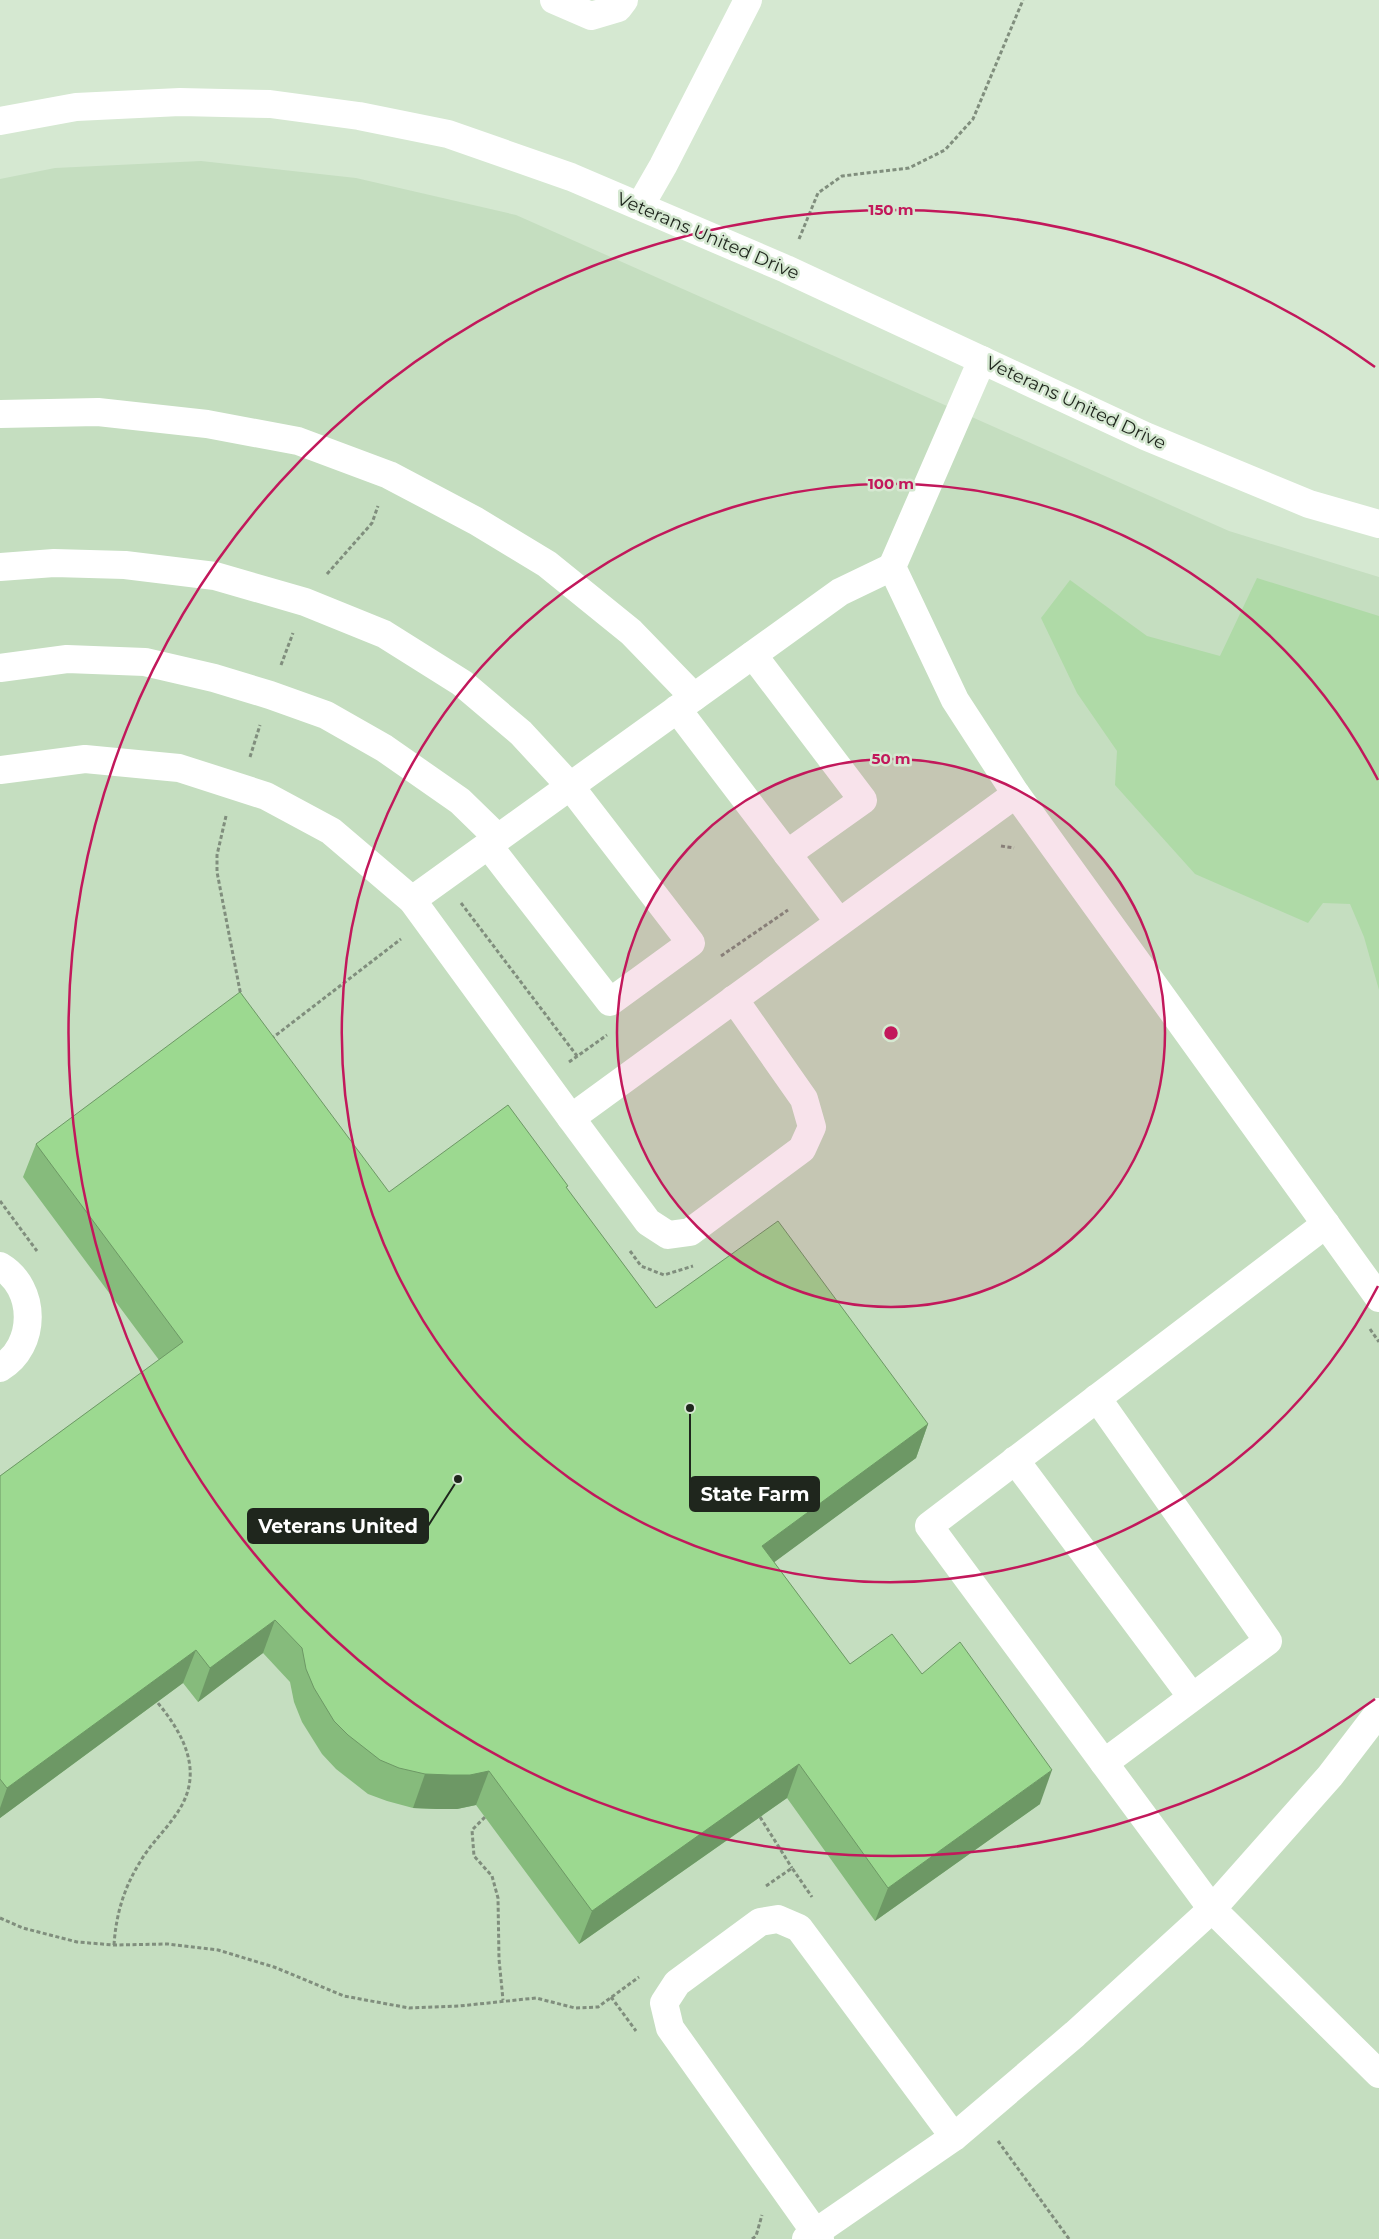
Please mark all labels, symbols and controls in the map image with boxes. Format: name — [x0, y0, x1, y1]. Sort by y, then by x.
street label: Veterans United Drive — [613, 188, 803, 284]
text: 150 m — [869, 200, 913, 219]
street label: Veterans United Drive — [982, 352, 1170, 454]
text: 100 m — [868, 474, 914, 493]
text: 50 m — [871, 749, 911, 768]
centre of rings — [882, 1024, 900, 1042]
callout: State Farm — [690, 1477, 819, 1511]
text: State Farm — [701, 1483, 809, 1506]
callout: Veterans United — [248, 1509, 428, 1543]
text: Veterans United — [257, 1515, 418, 1538]

